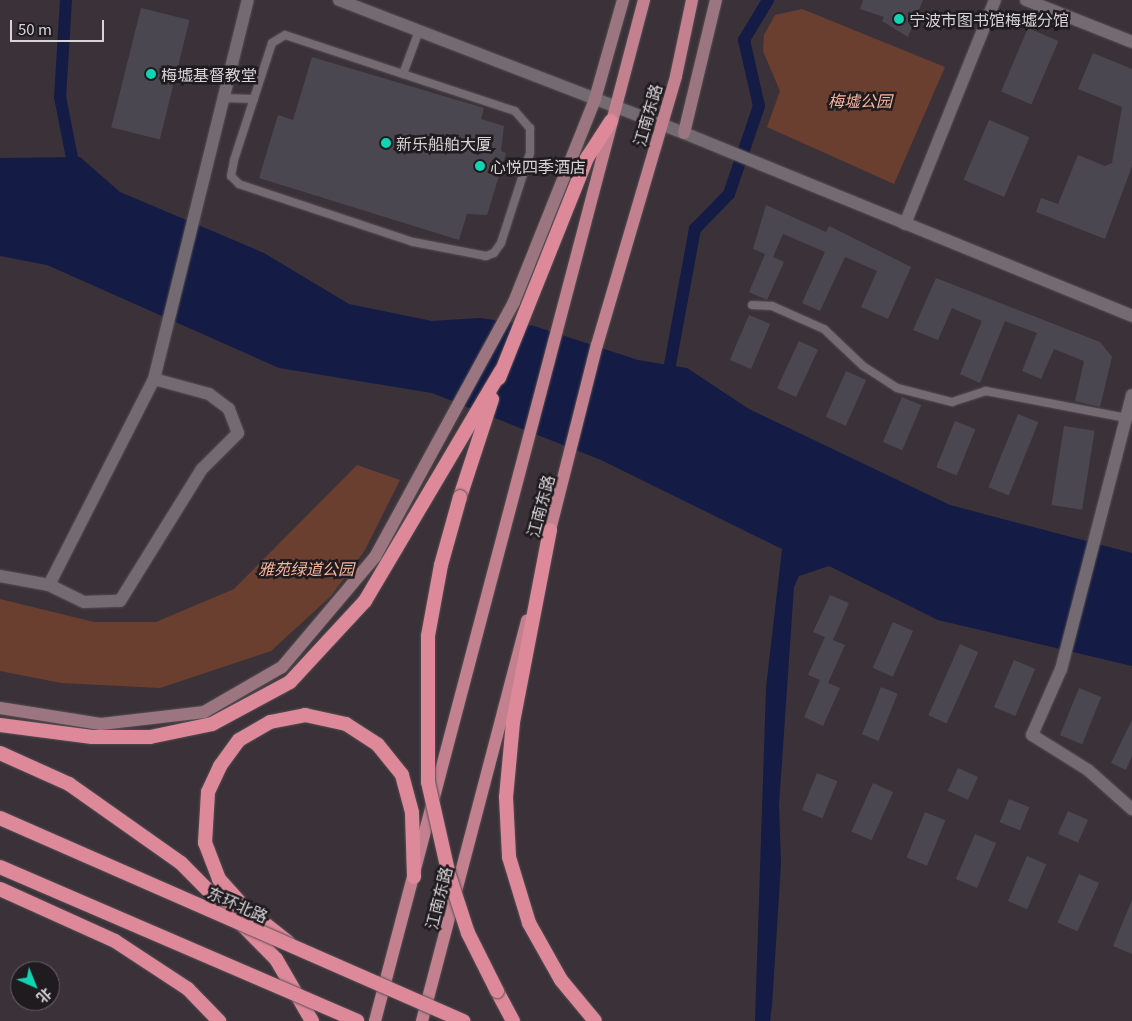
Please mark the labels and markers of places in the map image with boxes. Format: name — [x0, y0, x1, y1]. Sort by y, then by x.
place label: 宁波市图书馆梅墟分馆 — [909, 9, 1069, 29]
marker: 宁波市图书馆梅墟分馆 — [893, 13, 905, 25]
place label: 梅墟基督教堂 — [161, 64, 257, 84]
marker: 梅墟基督教堂 — [145, 68, 157, 80]
place label: 新乐船舶大厦 — [396, 133, 492, 153]
marker: 新乐船舶大厦 — [380, 137, 392, 149]
place label: 心悦四季酒店 — [490, 156, 586, 176]
marker: 心悦四季酒店 — [474, 160, 486, 172]

